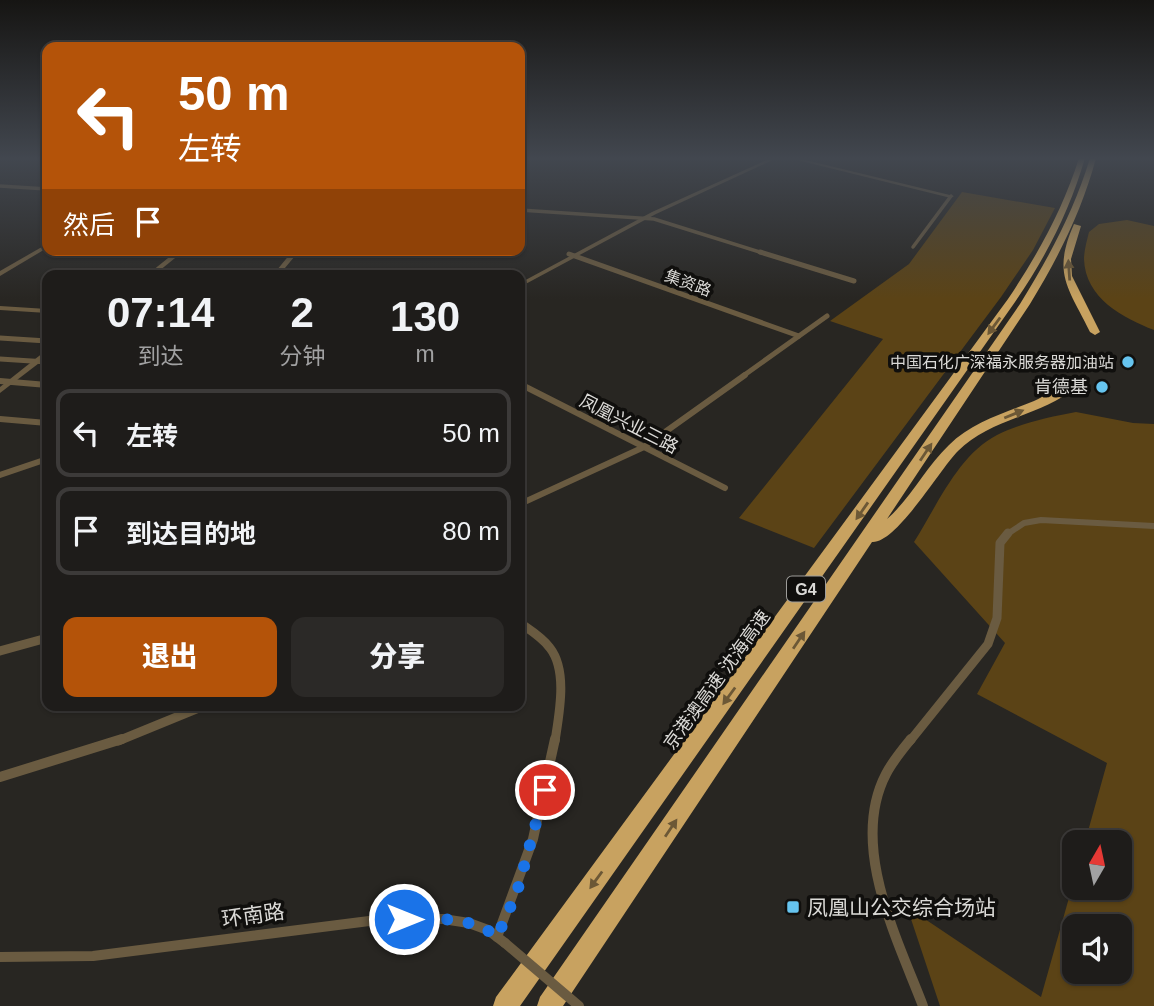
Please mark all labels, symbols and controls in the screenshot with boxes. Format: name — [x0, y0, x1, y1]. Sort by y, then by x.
text: 50 m — [178, 66, 290, 120]
icon: left — [63, 70, 154, 161]
text: 左转 — [178, 131, 242, 167]
icon: arrive — [129, 203, 167, 241]
text: 然后 — [63, 210, 115, 240]
one-way arrow — [1063, 259, 1074, 281]
street label: 集资路 — [663, 267, 713, 299]
text: 07:14 — [107, 289, 214, 336]
text: 2 — [290, 289, 314, 336]
text: 130 — [390, 293, 460, 340]
one-way arrow — [987, 316, 1001, 335]
text: m — [416, 341, 435, 367]
text: 到达 — [138, 343, 184, 369]
text: 分钟 — [279, 343, 325, 369]
place label: 中国石化广深福永服务器加油站 — [890, 354, 1114, 371]
marker: 中国石化广深福永服务器加油站 — [1120, 354, 1136, 370]
place label: 肯德基 — [1034, 377, 1088, 397]
marker: 肯德基 — [1094, 379, 1110, 395]
street label: 凤凰兴业三路 — [576, 391, 682, 457]
one-way arrow — [1003, 409, 1024, 420]
icon: left — [67, 414, 105, 452]
text: 50 m — [442, 418, 500, 448]
text: 左转 — [126, 421, 178, 451]
one-way arrow — [919, 442, 932, 461]
one-way arrow — [855, 502, 869, 520]
icon: arrive — [67, 512, 105, 550]
text: 80 m — [442, 516, 500, 546]
text: 到达目的地 — [126, 519, 256, 549]
road number: G4 — [787, 576, 825, 602]
street label: 京港澳高速 沈海高速 — [660, 607, 774, 753]
button: 退出 — [63, 617, 277, 697]
button: 分享 — [291, 617, 504, 697]
one-way arrow — [792, 631, 806, 649]
one-way arrow — [722, 687, 736, 705]
pin — [515, 760, 575, 820]
icon: arrive — [526, 771, 564, 809]
one-way arrow — [664, 819, 677, 838]
north arrow — [1062, 830, 1132, 900]
map controls — [1062, 830, 1132, 984]
one-way arrow — [589, 871, 603, 889]
position arrow — [367, 882, 441, 956]
place label: 凤凰山公交综合场站 — [807, 896, 996, 919]
street label: 环南路 — [220, 899, 286, 931]
marker: 凤凰山公交综合场站 — [785, 899, 801, 915]
button: sound — [1062, 914, 1132, 984]

